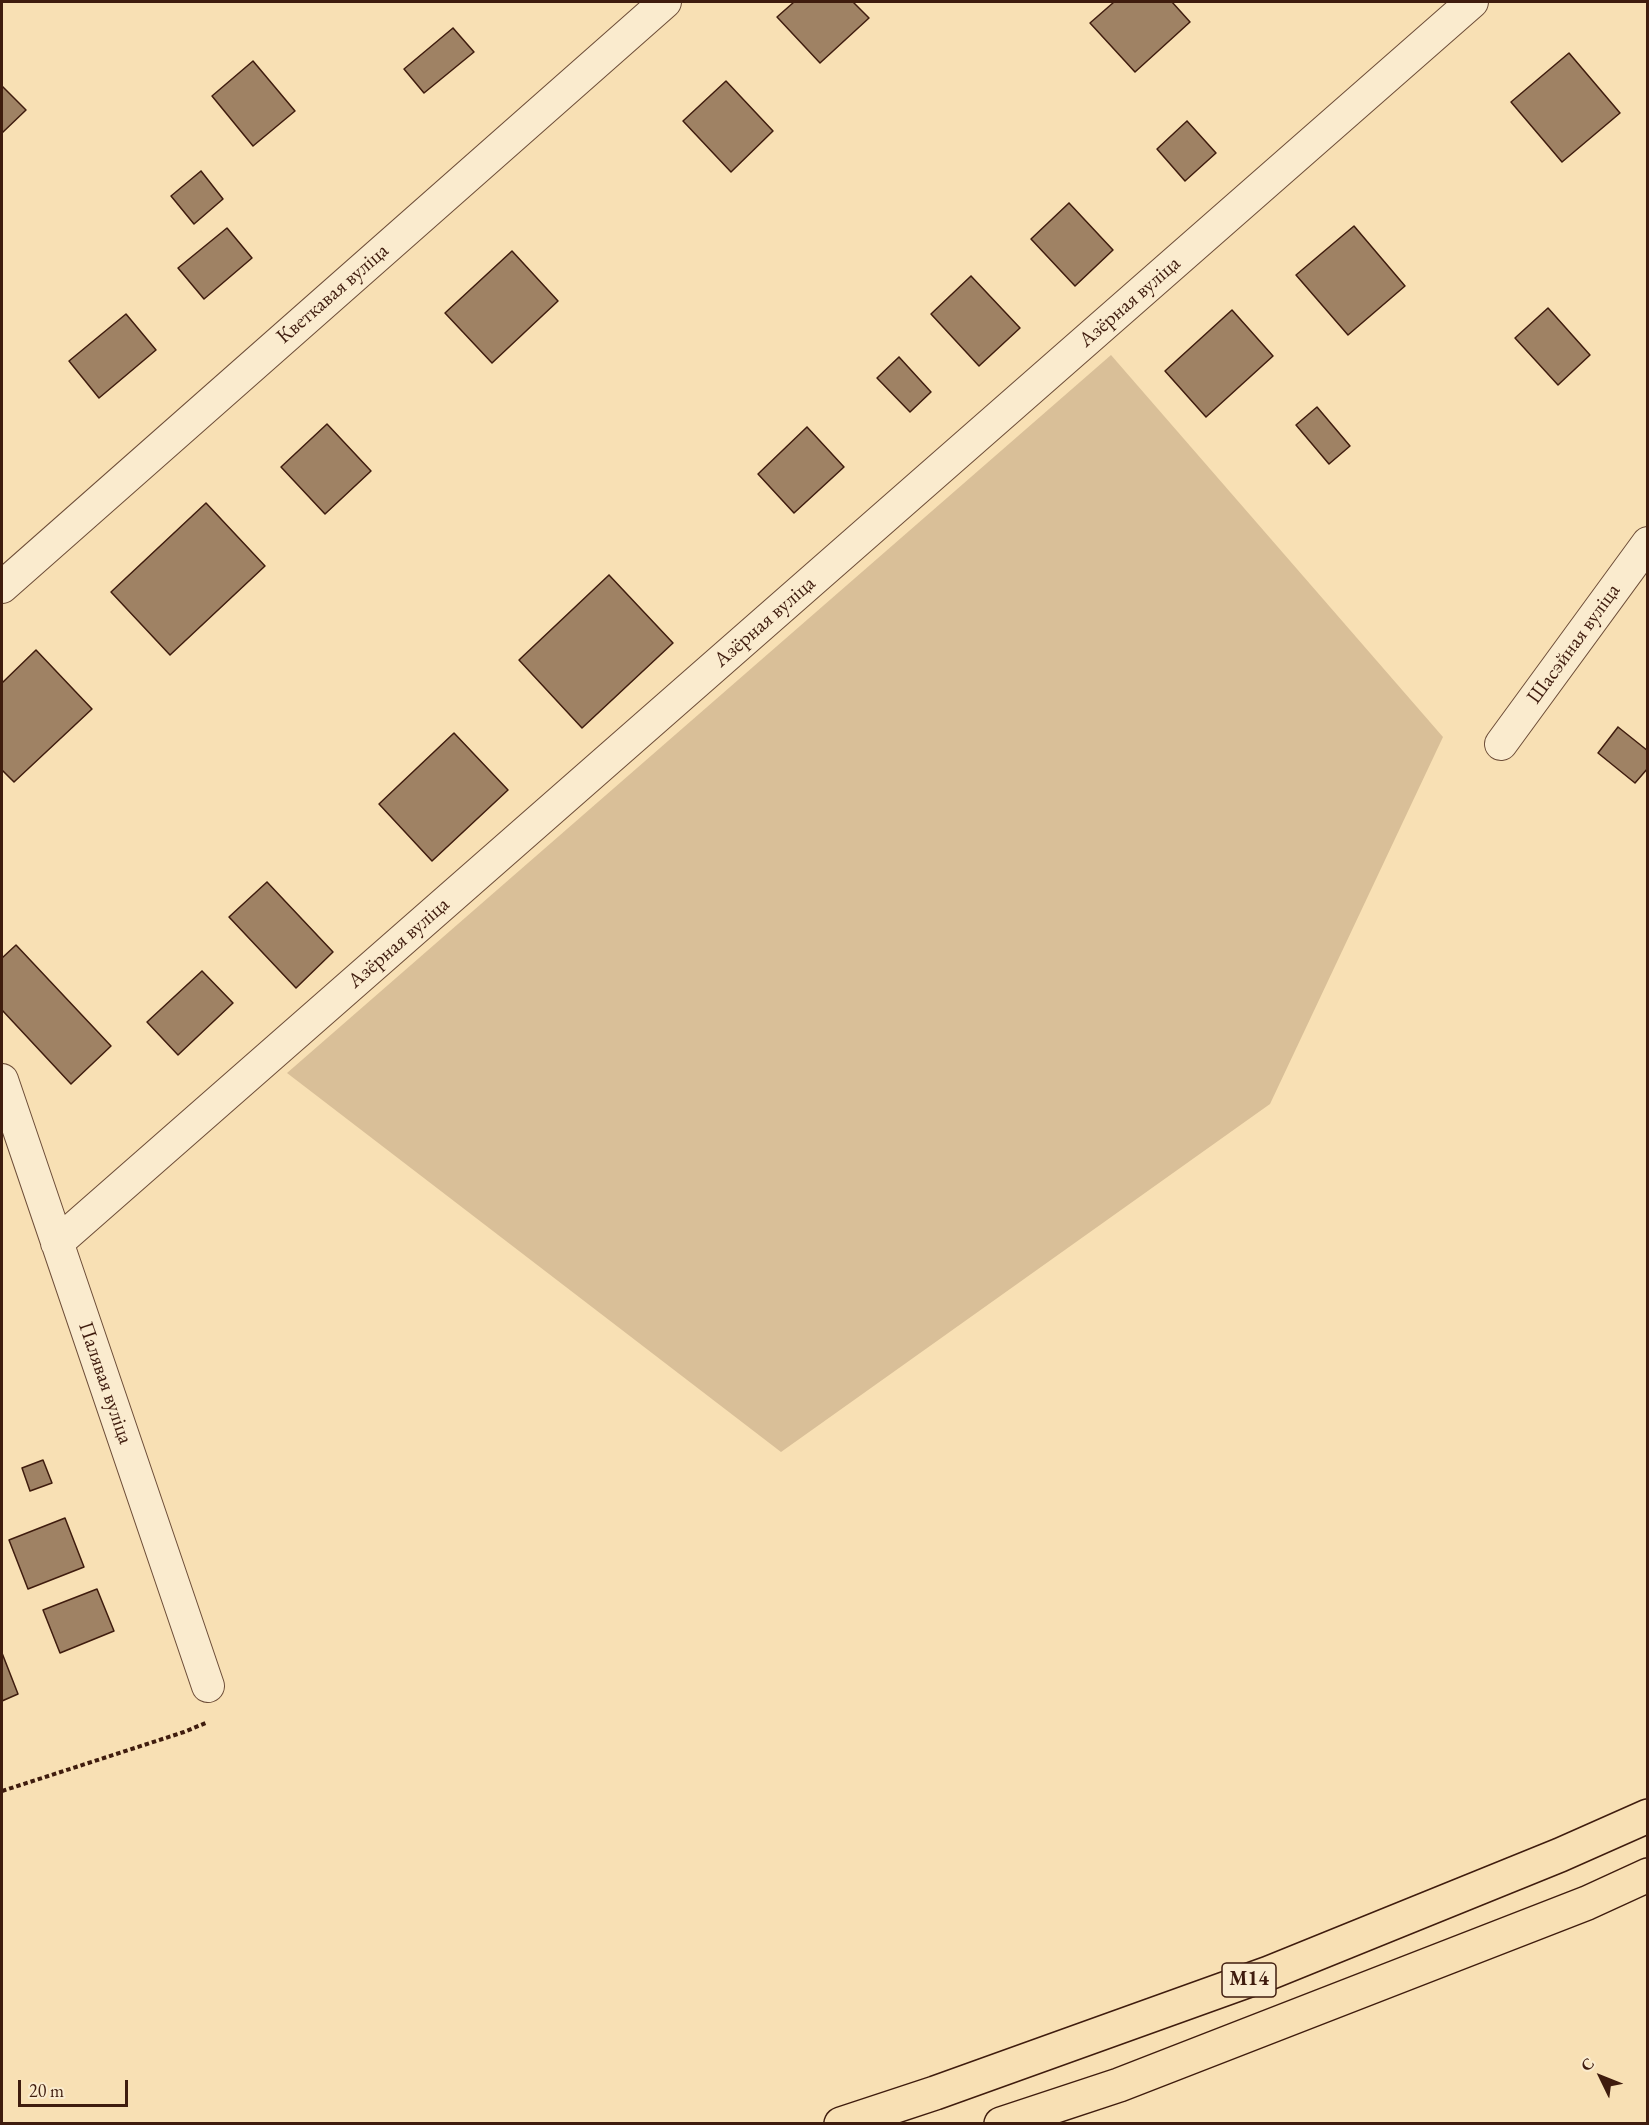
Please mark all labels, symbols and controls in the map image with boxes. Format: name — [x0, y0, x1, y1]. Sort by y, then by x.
street label: Кветкавая вуліца — [272, 238, 394, 350]
street label: Азёрная вуліца — [1074, 251, 1186, 353]
street label: Азёрная вуліца — [709, 571, 821, 673]
street label: Шасэйная вуліца — [1522, 579, 1626, 709]
street label: Азёрная вуліца — [343, 892, 455, 994]
street label: Палявая вуліца — [72, 1318, 138, 1448]
road number: М14 — [1222, 1963, 1276, 1997]
north arrow — [1571, 2047, 1631, 2107]
text: С — [1576, 2053, 1599, 2076]
scale bar — [21, 2068, 130, 2106]
text: 20 m — [29, 2079, 64, 2102]

